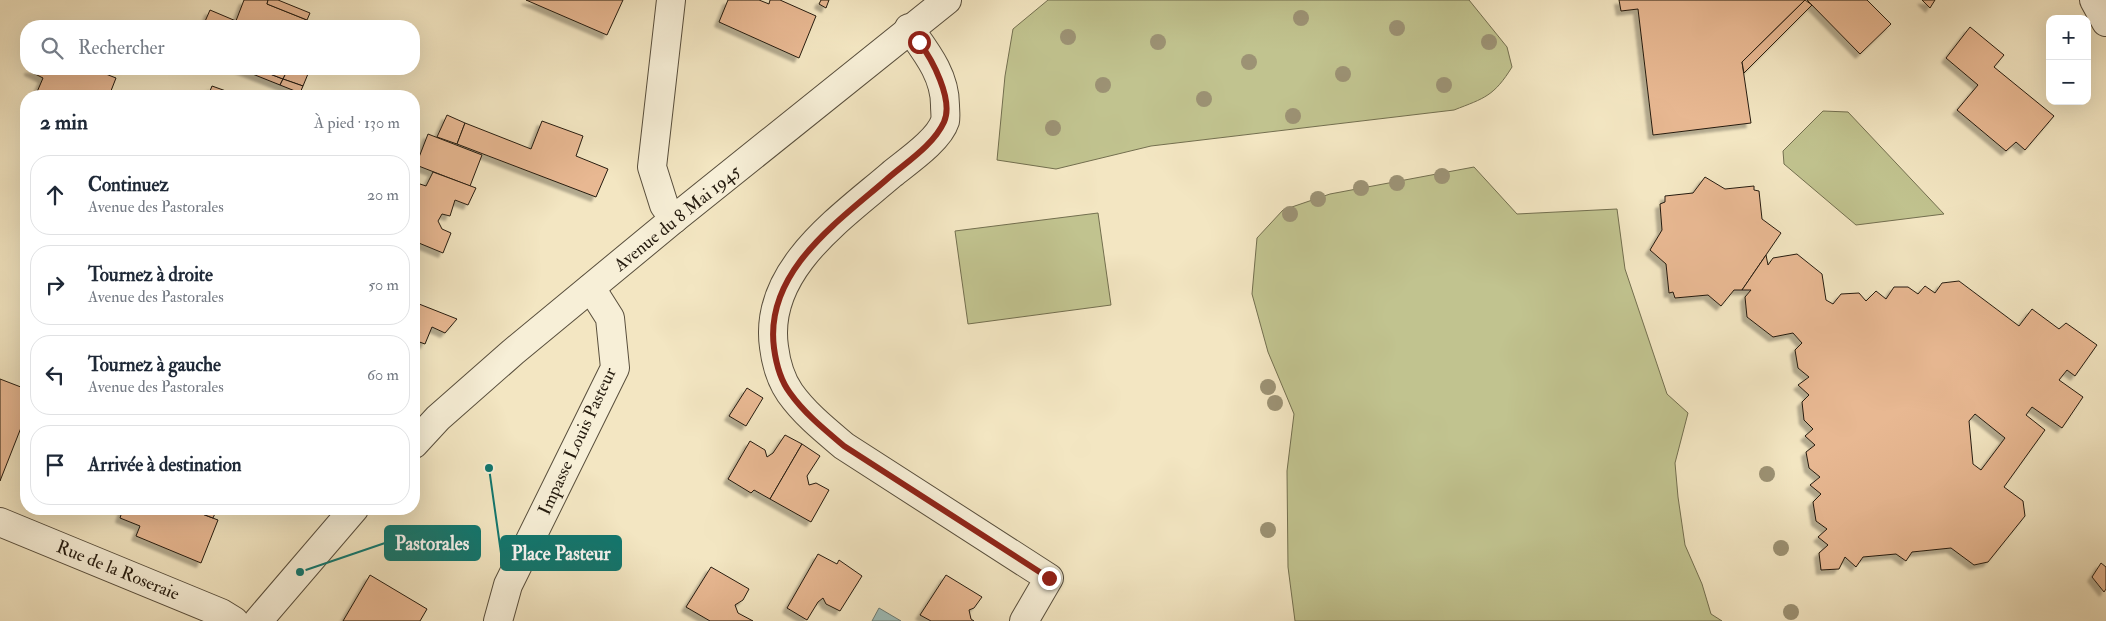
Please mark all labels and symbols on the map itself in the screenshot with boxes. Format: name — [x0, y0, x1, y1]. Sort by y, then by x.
route start — [908, 31, 931, 54]
street label: Avenue du 8 Mai 1945 — [608, 160, 745, 277]
street label: Impasse Louis Pasteur — [533, 363, 622, 519]
callout: Pastorales — [385, 526, 480, 560]
text: Pastorales — [395, 532, 470, 556]
street label: Rue de la Roseraie — [53, 535, 183, 606]
callout: Place Pasteur — [501, 536, 621, 570]
text: Place Pasteur — [511, 542, 612, 566]
route end — [1038, 567, 1061, 590]

